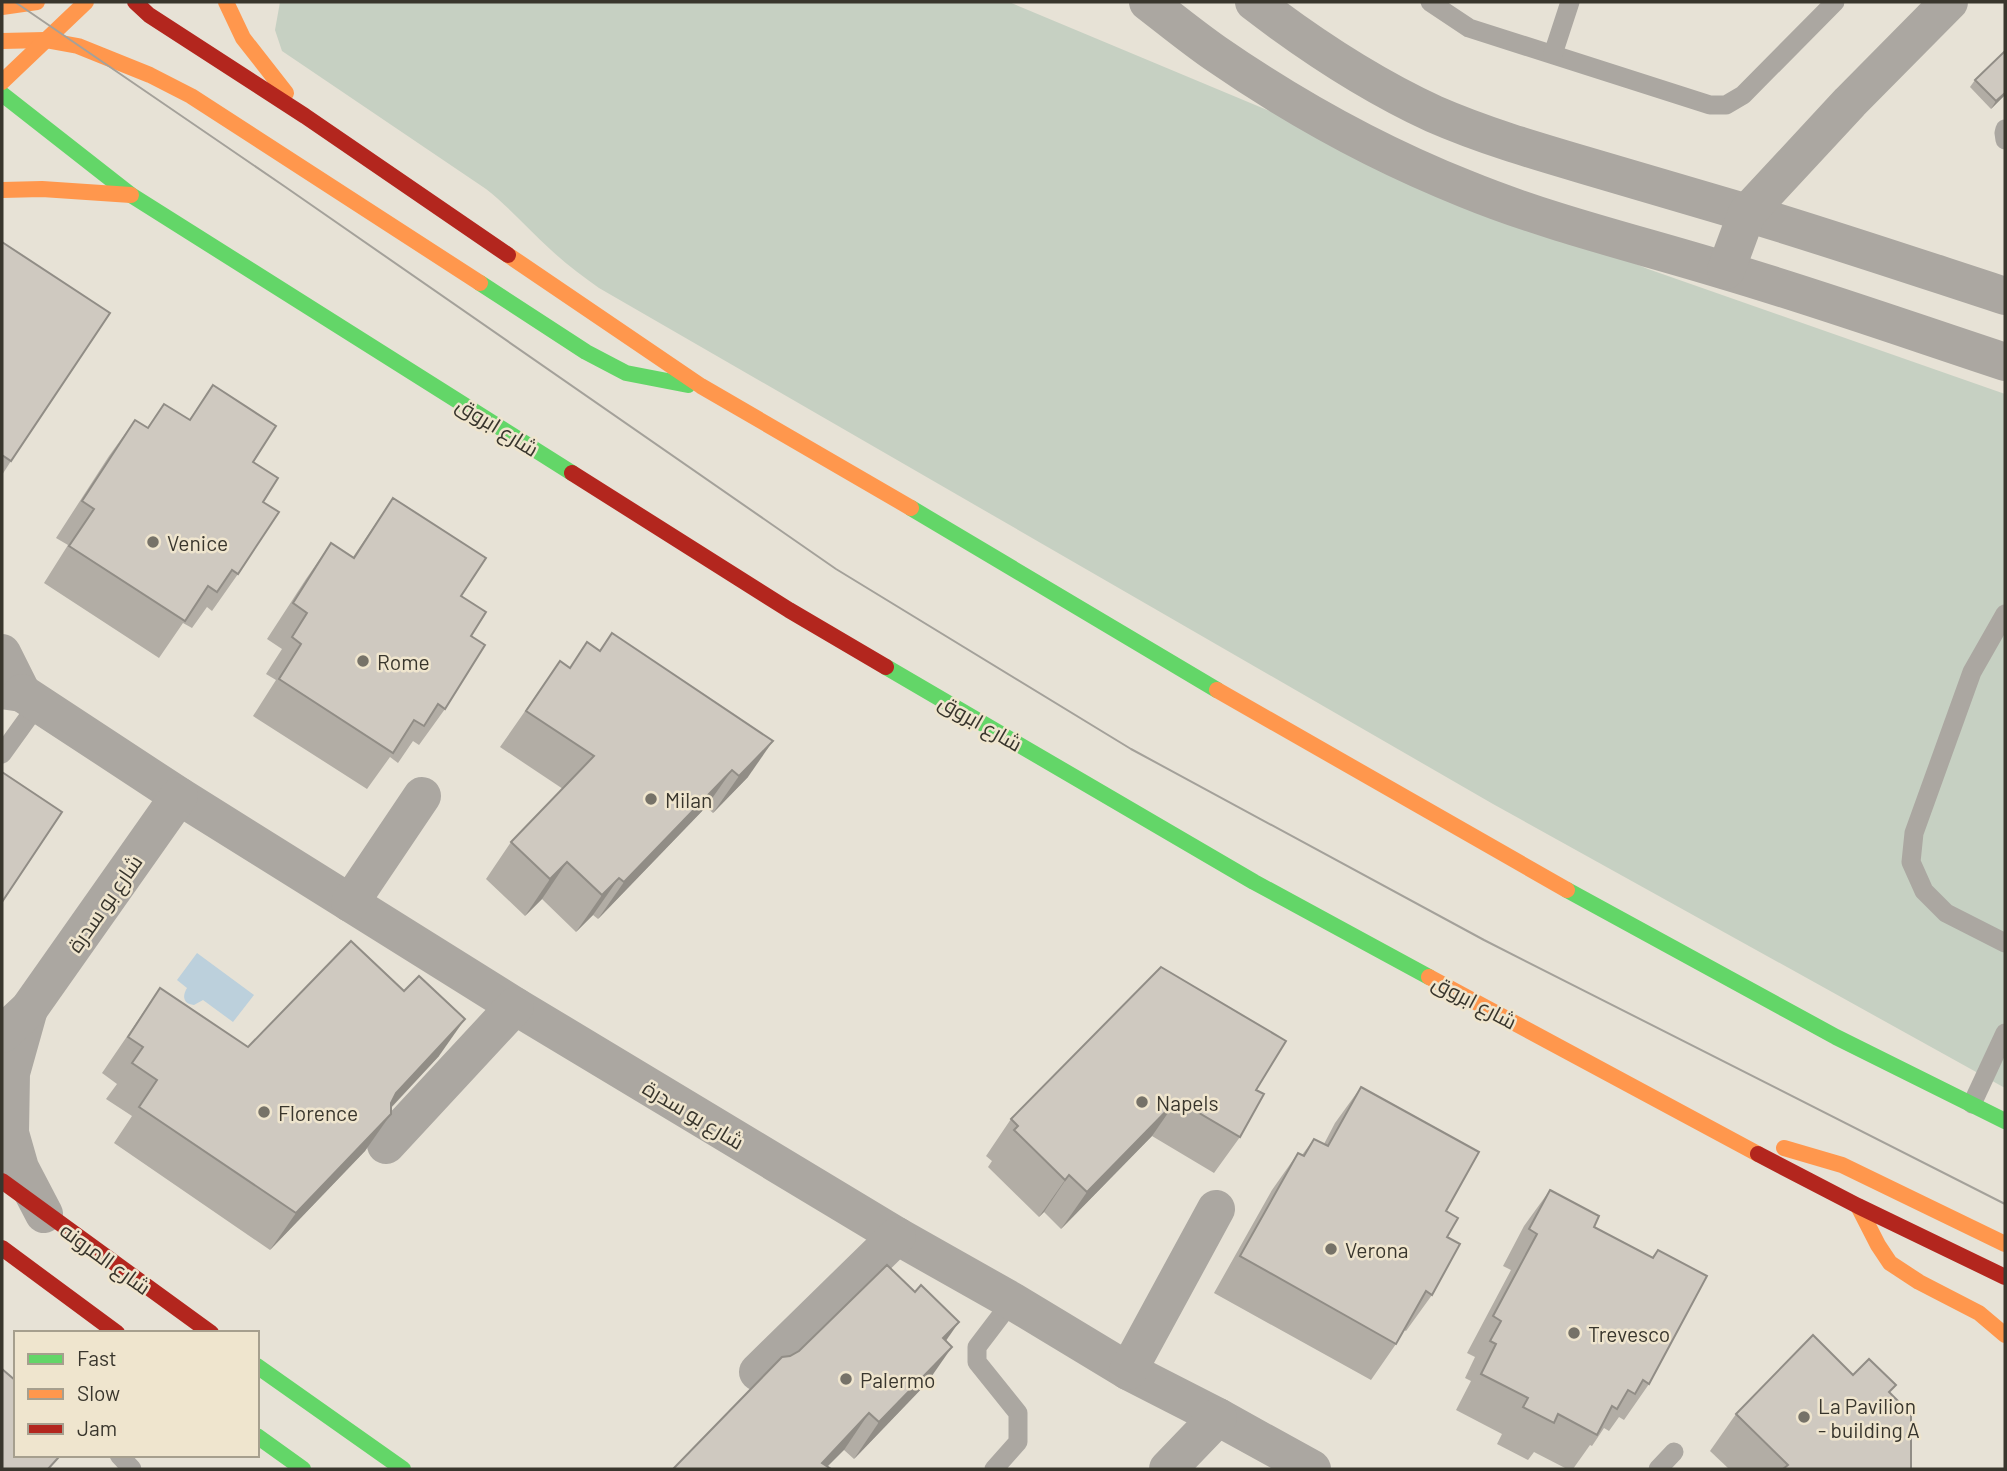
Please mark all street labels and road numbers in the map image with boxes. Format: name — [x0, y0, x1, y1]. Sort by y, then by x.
street label: شارع ابروق — [451, 391, 544, 464]
street label: شارع ابروق — [933, 688, 1027, 758]
street label: شارع بو سدرة — [61, 849, 149, 958]
street label: شارع ابروق — [1427, 968, 1521, 1036]
street label: شارع بو سدرة — [637, 1074, 749, 1156]
street label: شارع المرونه — [54, 1217, 156, 1302]

